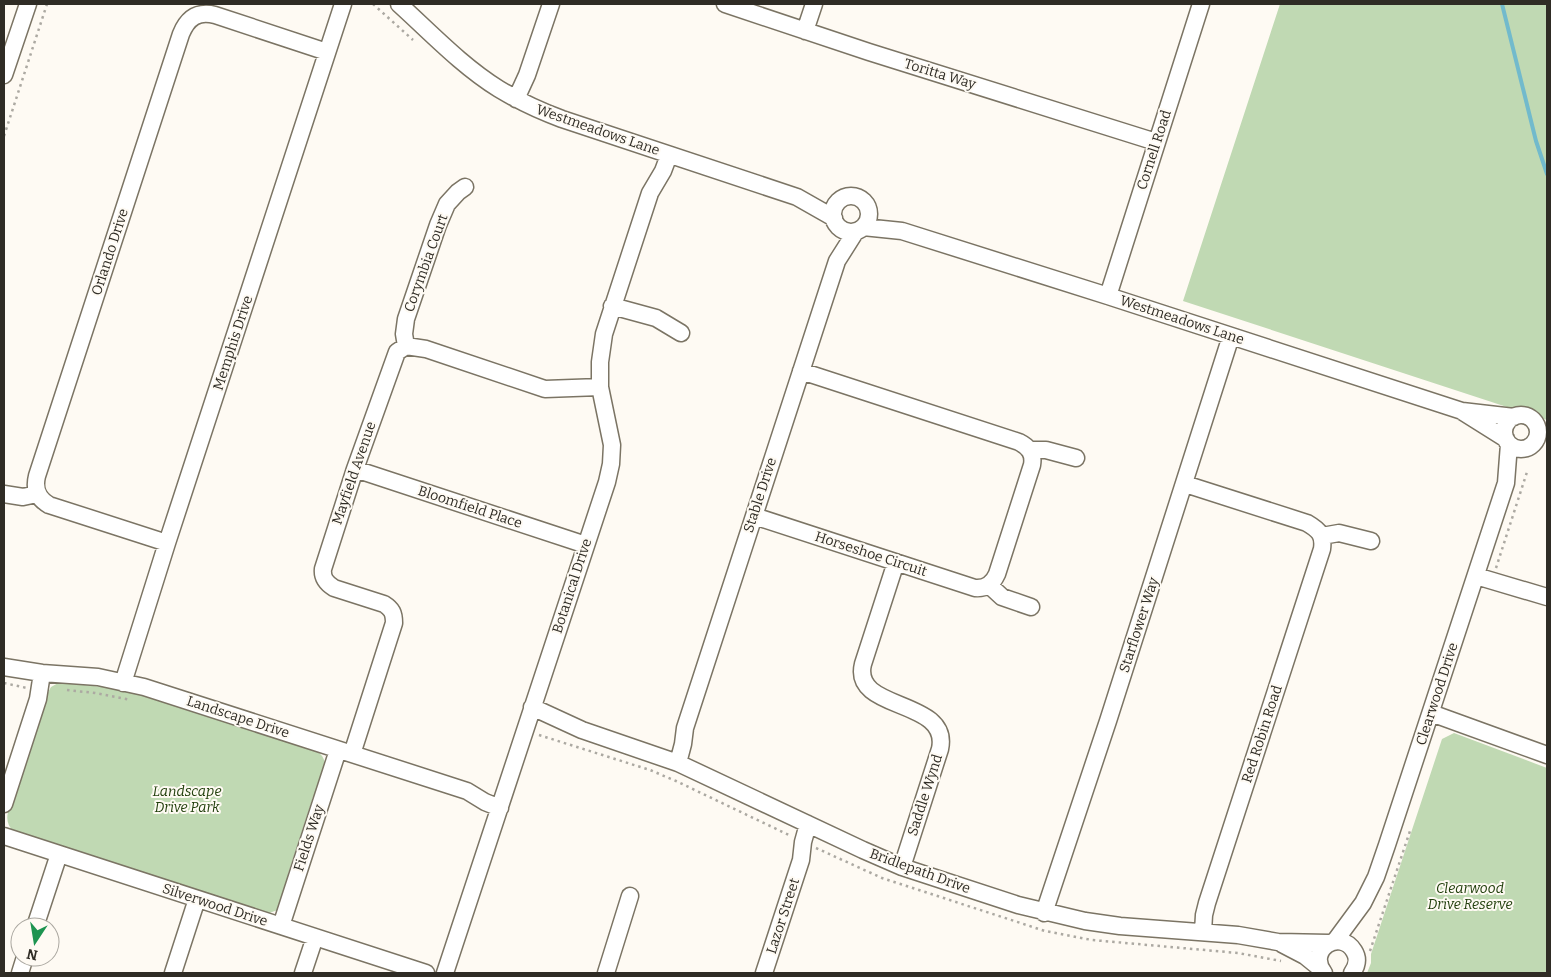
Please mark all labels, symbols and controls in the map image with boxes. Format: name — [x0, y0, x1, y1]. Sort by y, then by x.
street label: Toritta Way — [902, 55, 978, 93]
street label: Westmeadows Lane — [534, 101, 662, 159]
street label: Cornell Road — [1133, 108, 1175, 192]
street label: Orlando Drive — [88, 207, 132, 297]
street label: Corymbia Court — [400, 212, 452, 314]
street label: Westmeadows Lane — [1118, 292, 1246, 348]
street label: Memphis Drive — [210, 294, 256, 392]
street label: Mayfield Avenue — [328, 419, 380, 527]
street label: Stable Drive — [740, 455, 780, 535]
street label: Bloomfield Place — [416, 482, 524, 532]
street label: Horseshoe Circuit — [813, 528, 929, 580]
street label: Botanical Drive — [549, 537, 595, 635]
street label: Starflower Way — [1116, 575, 1163, 675]
street label: Clearwood Drive — [1412, 641, 1462, 747]
street label: Red Robin Road — [1238, 683, 1286, 785]
street label: Landscape Drive — [185, 692, 291, 742]
street label: Saddle Wynd — [904, 752, 946, 838]
park label: Landscape Drive Park — [153, 783, 221, 816]
street label: Fields Way — [290, 802, 328, 873]
street label: Bridlepath Drive — [867, 845, 973, 897]
street label: Lazor Street — [763, 876, 803, 956]
street label: Silverwood Drive — [160, 880, 270, 930]
park label: Clearwood Drive Reserve — [1427, 880, 1513, 913]
north arrow — [10, 917, 60, 967]
text: N — [25, 945, 39, 964]

